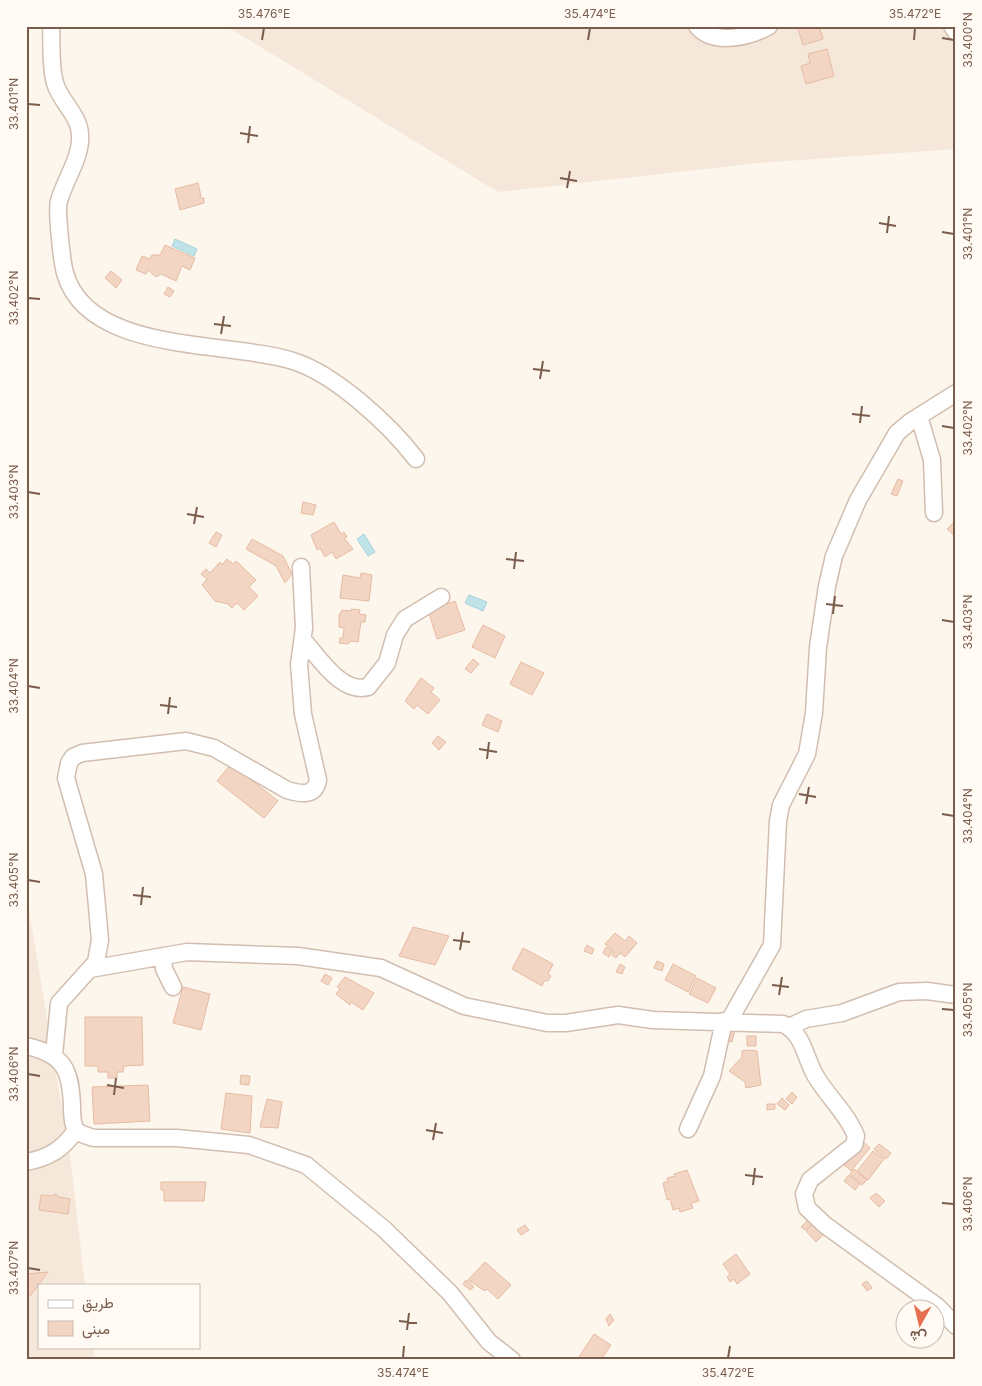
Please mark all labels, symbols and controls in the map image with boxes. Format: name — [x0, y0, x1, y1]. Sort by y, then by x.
text: 35.476°E — [238, 6, 290, 21]
text: 35.474°E — [564, 6, 616, 21]
text: 35.472°E — [889, 6, 941, 21]
text: 33.400°N — [960, 12, 975, 68]
text: 33.401°N — [6, 78, 21, 130]
text: 33.401°N — [960, 208, 975, 260]
text: 33.402°N — [6, 270, 21, 326]
text: 33.402°N — [960, 400, 975, 456]
text: 33.403°N — [6, 464, 21, 520]
text: 33.403°N — [960, 594, 975, 650]
text: 33.404°N — [6, 658, 21, 714]
text: 33.404°N — [960, 788, 975, 844]
text: 33.405°N — [6, 852, 21, 908]
text: 33.405°N — [960, 982, 975, 1038]
text: 33.406°N — [6, 1046, 21, 1102]
text: 33.406°N — [960, 1176, 975, 1232]
text: 33.407°N — [6, 1241, 21, 1295]
legend — [38, 1284, 200, 1348]
text: طريق — [82, 1293, 114, 1313]
north arrow — [894, 1298, 944, 1348]
text: مبنى — [82, 1319, 110, 1339]
text: ش — [908, 1327, 928, 1347]
text: 35.474°E — [377, 1365, 429, 1380]
text: 35.472°E — [702, 1365, 754, 1380]

